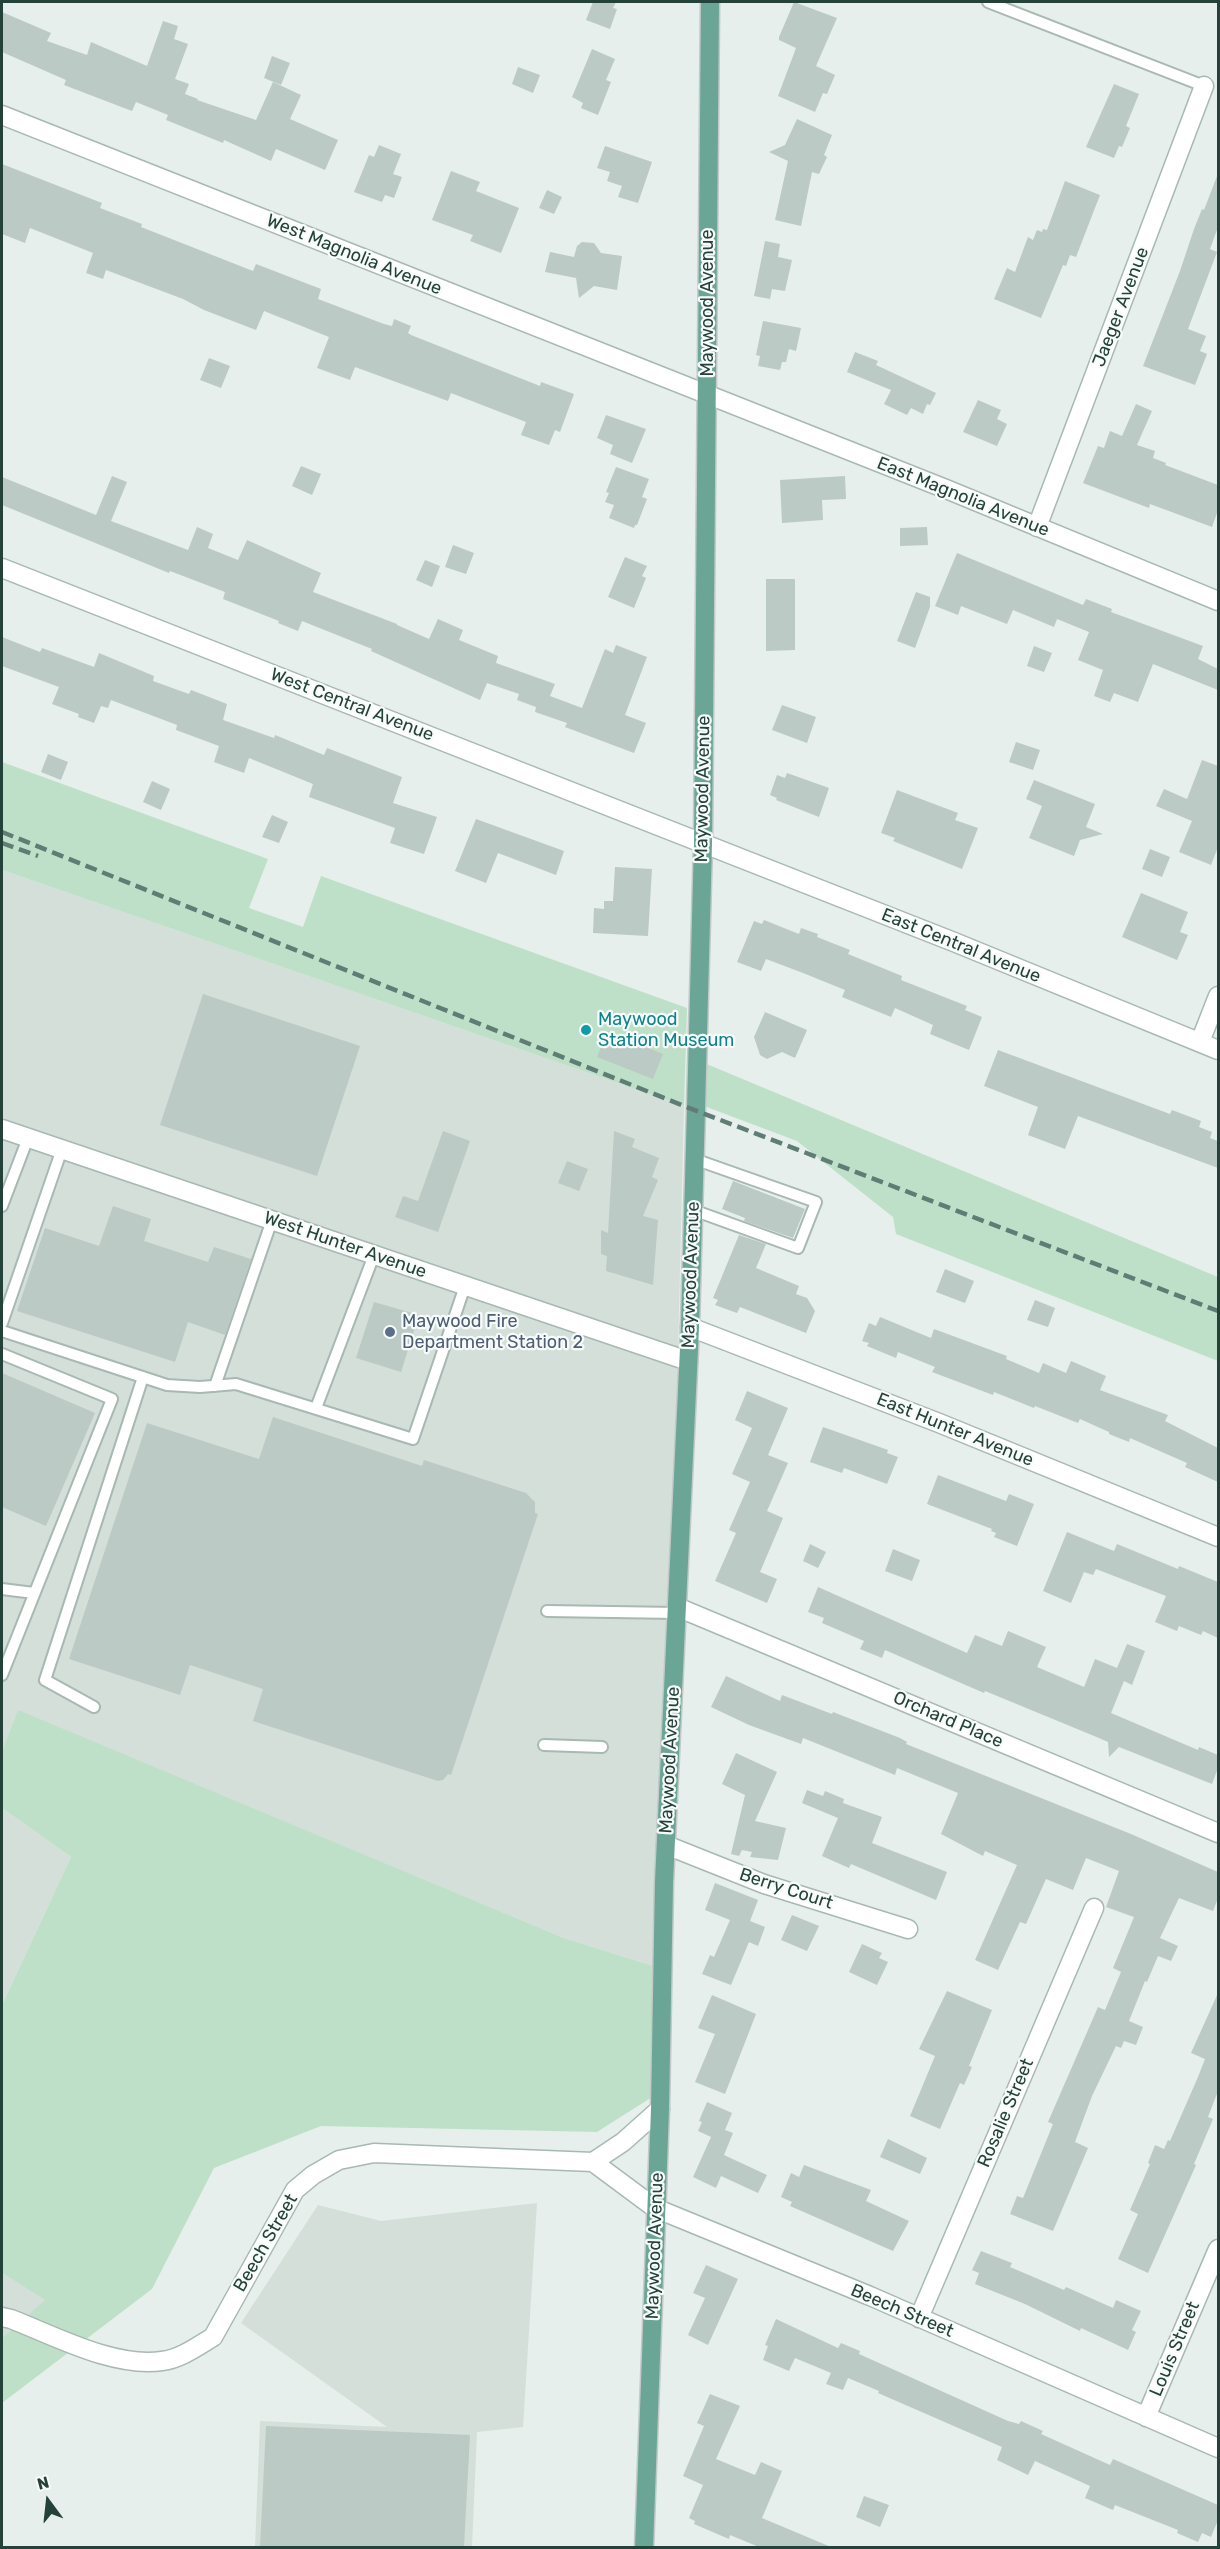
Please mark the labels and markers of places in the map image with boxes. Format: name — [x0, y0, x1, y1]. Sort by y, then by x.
place label: Maywood Station Museum — [598, 1009, 734, 1052]
marker: Maywood Station Museum — [579, 1023, 593, 1037]
place label: Maywood Fire Department Station 2 — [402, 1311, 583, 1354]
marker: Maywood Fire Department Station 2 — [383, 1325, 397, 1339]

